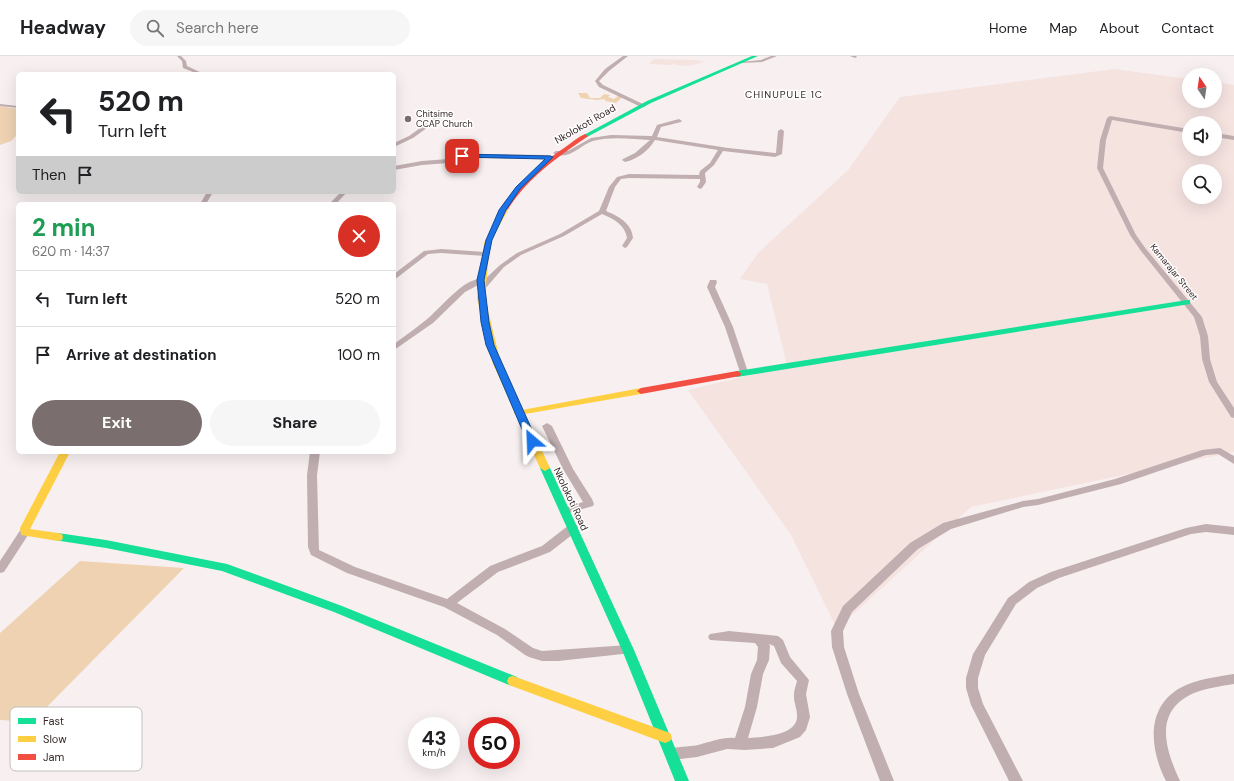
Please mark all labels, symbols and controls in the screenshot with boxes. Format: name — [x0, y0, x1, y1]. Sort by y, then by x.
search box — [130, 10, 410, 46]
text: Headway — [20, 15, 106, 40]
icon: search — [144, 17, 166, 39]
text: Search here — [176, 18, 259, 38]
text: Home — [989, 19, 1027, 37]
text: Map — [1049, 19, 1077, 37]
text: About — [1099, 19, 1139, 37]
text: Contact — [1161, 19, 1214, 37]
north arrow — [1182, 68, 1222, 108]
map controls — [1182, 68, 1222, 204]
text: 520 m — [98, 83, 184, 120]
icon: left — [32, 88, 84, 140]
district label: CHINUPULE 1C — [745, 88, 823, 101]
street label: Nkolokoti Road — [552, 101, 618, 147]
place label: Chitsime CCAP Church — [416, 108, 473, 130]
marker: Chitsime CCAP Church — [403, 114, 413, 124]
button: sound — [1182, 116, 1222, 156]
text: Turn left — [98, 119, 167, 143]
pin — [445, 139, 479, 173]
icon: arrive — [451, 145, 473, 167]
icon: arrive — [74, 164, 96, 186]
button: search — [1182, 164, 1222, 204]
text: Then — [32, 165, 66, 185]
text: 2 min — [32, 212, 95, 243]
button: close — [338, 215, 380, 257]
street label: Kamarajar Street — [1147, 241, 1201, 303]
text: 620 m · 14:37 — [32, 243, 110, 260]
icon: left — [32, 288, 54, 310]
text: Turn left — [66, 289, 127, 309]
text: 520 m — [335, 289, 380, 309]
icon: arrive — [32, 344, 54, 366]
text: Arrive at destination — [66, 345, 217, 365]
text: 100 m — [337, 345, 380, 365]
button: Exit — [32, 400, 202, 446]
button: Share — [210, 400, 380, 446]
position arrow — [511, 420, 553, 462]
street label: Nkolokoti Road — [551, 465, 591, 533]
legend — [10, 707, 142, 771]
text: Fast — [43, 714, 64, 728]
speed limit sign: 50 — [468, 717, 520, 769]
text: 43 — [421, 725, 447, 751]
text: Slow — [43, 732, 67, 746]
text: km/h — [422, 746, 446, 759]
text: Jam — [43, 750, 64, 764]

